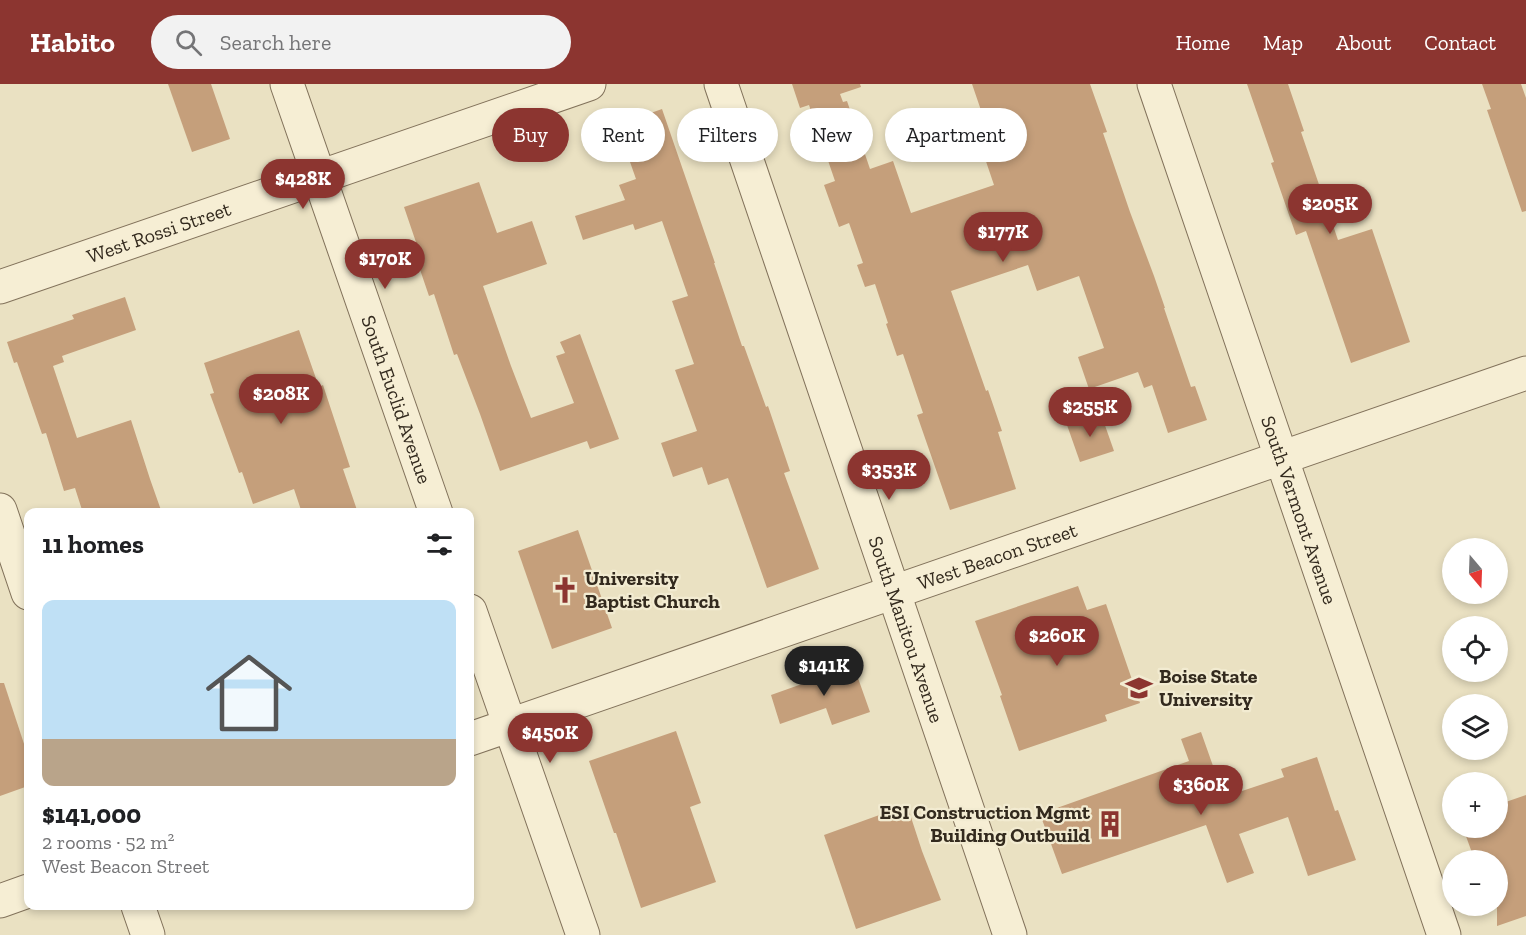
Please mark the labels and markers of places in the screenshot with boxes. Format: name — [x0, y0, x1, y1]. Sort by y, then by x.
pin: $428K — [261, 159, 345, 210]
pin: $205K — [1288, 184, 1372, 235]
pin: $177K — [961, 212, 1045, 263]
pin: $170K — [343, 239, 427, 290]
pin: $208K — [239, 374, 323, 425]
pin: $255K — [1048, 387, 1132, 438]
pin: $353K — [847, 450, 931, 501]
place label: University Baptist Church — [585, 566, 720, 613]
church icon: University Baptist Church — [550, 575, 580, 605]
pin: $260K — [1015, 616, 1099, 667]
pin: $141K — [782, 646, 866, 697]
place label: Boise State University — [1159, 664, 1258, 711]
school or university icon: Boise State University — [1124, 673, 1154, 703]
pin: $450K — [508, 713, 592, 764]
pin: $360K — [1159, 765, 1243, 816]
place label: ESI Construction Mgmt Building Outbuild — [879, 800, 1091, 847]
building icon: ESI Construction Mgmt Building Outbuild — [1095, 809, 1125, 839]

